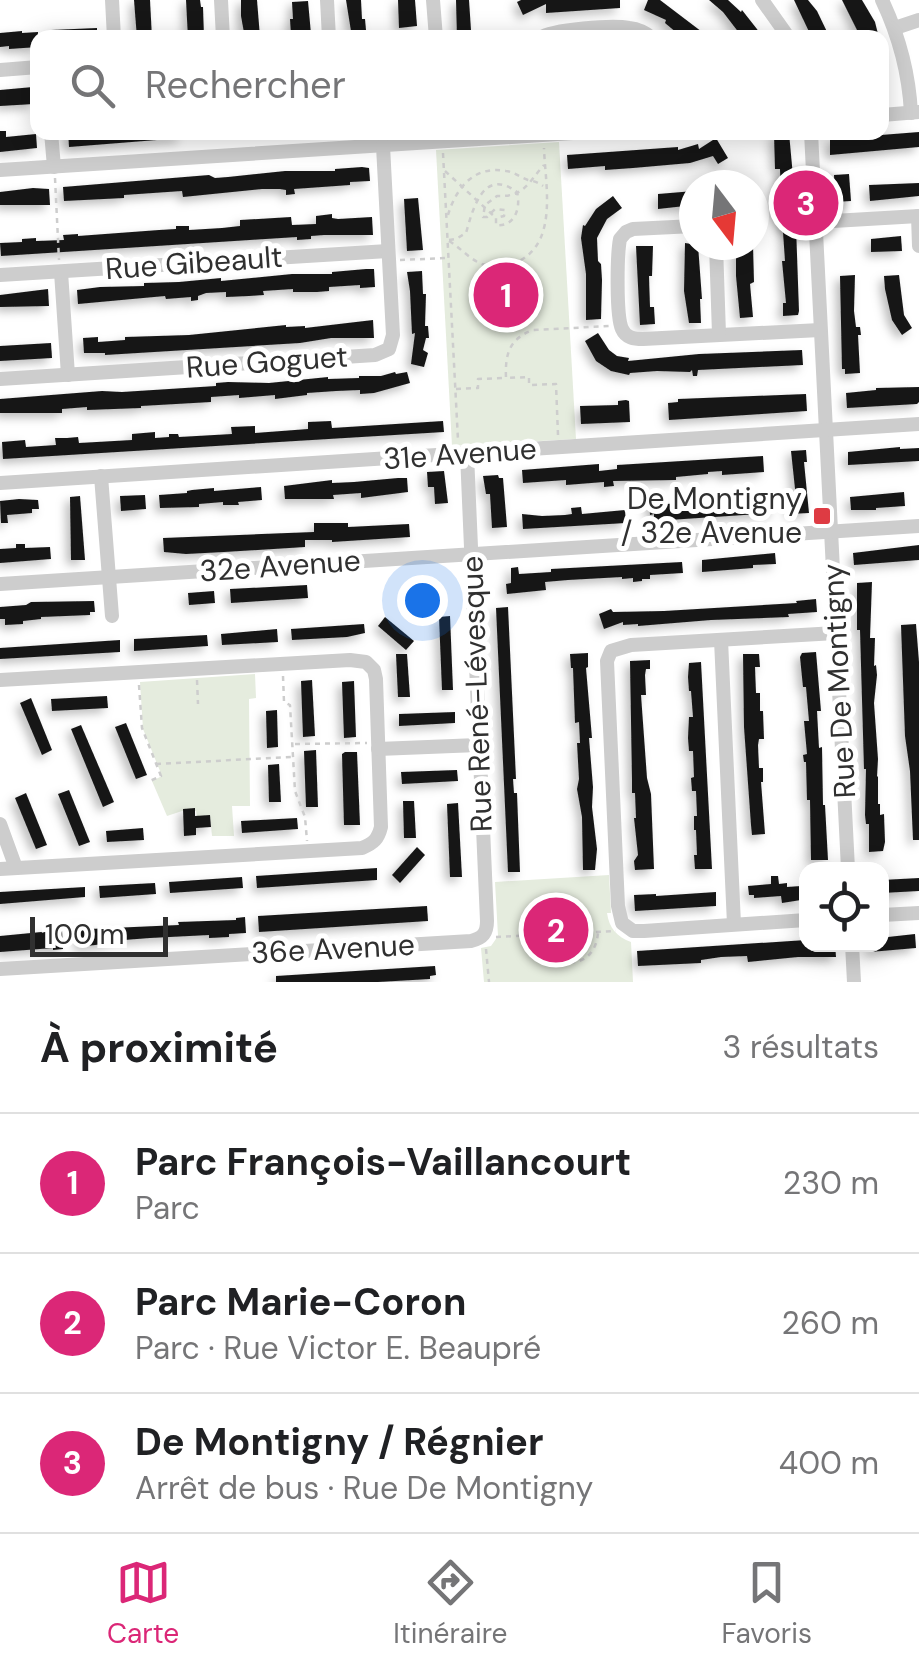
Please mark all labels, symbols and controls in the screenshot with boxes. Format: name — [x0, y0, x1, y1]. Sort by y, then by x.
search box — [30, 30, 889, 140]
icon: search — [65, 58, 120, 113]
text: Rechercher — [145, 60, 346, 110]
pin: 3 — [774, 166, 838, 240]
north arrow — [679, 170, 769, 260]
street label: Rue Gibeault — [104, 237, 284, 288]
pin: 1 — [474, 258, 538, 332]
street label: Rue Goguet — [185, 336, 349, 387]
street label: 31e Avenue — [382, 429, 538, 478]
place label: De Montigny / 32e Avenue — [621, 479, 802, 552]
marker: De Montigny / 32e Avenue — [811, 505, 833, 527]
street label: 32e Avenue — [198, 540, 362, 591]
street label: Rue René-Lévesque — [452, 555, 501, 833]
street label: Rue De Montigny — [813, 562, 864, 799]
your location — [397, 575, 448, 626]
map controls — [799, 862, 889, 952]
button: locate — [799, 862, 889, 952]
pin: 2 — [524, 892, 588, 968]
scale bar — [30, 912, 168, 956]
text: 100 m — [45, 916, 124, 953]
street label: 36e Avenue — [250, 925, 416, 972]
text: À proximité — [40, 1020, 278, 1075]
text: 3 résultats — [723, 1026, 879, 1068]
text: Parc François-Vaillancourt — [135, 1137, 631, 1187]
text: 1 — [67, 1162, 78, 1204]
text: 230 m — [783, 1162, 879, 1204]
text: Parc — [135, 1187, 200, 1229]
text: Parc Marie-Coron — [135, 1277, 466, 1327]
text: 2 — [63, 1302, 82, 1344]
text: 260 m — [782, 1302, 879, 1344]
text: Parc · Rue Victor E. Beaupré — [135, 1327, 541, 1369]
text: De Montigny / Régnier — [135, 1417, 543, 1467]
text: 3 — [63, 1442, 82, 1484]
text: 400 m — [779, 1442, 879, 1484]
text: Arrêt de bus · Rue De Montigny — [135, 1467, 593, 1509]
tab: Carte — [107, 1555, 179, 1652]
tab: Itinéraire — [393, 1555, 507, 1652]
tab: Favoris — [721, 1555, 812, 1652]

